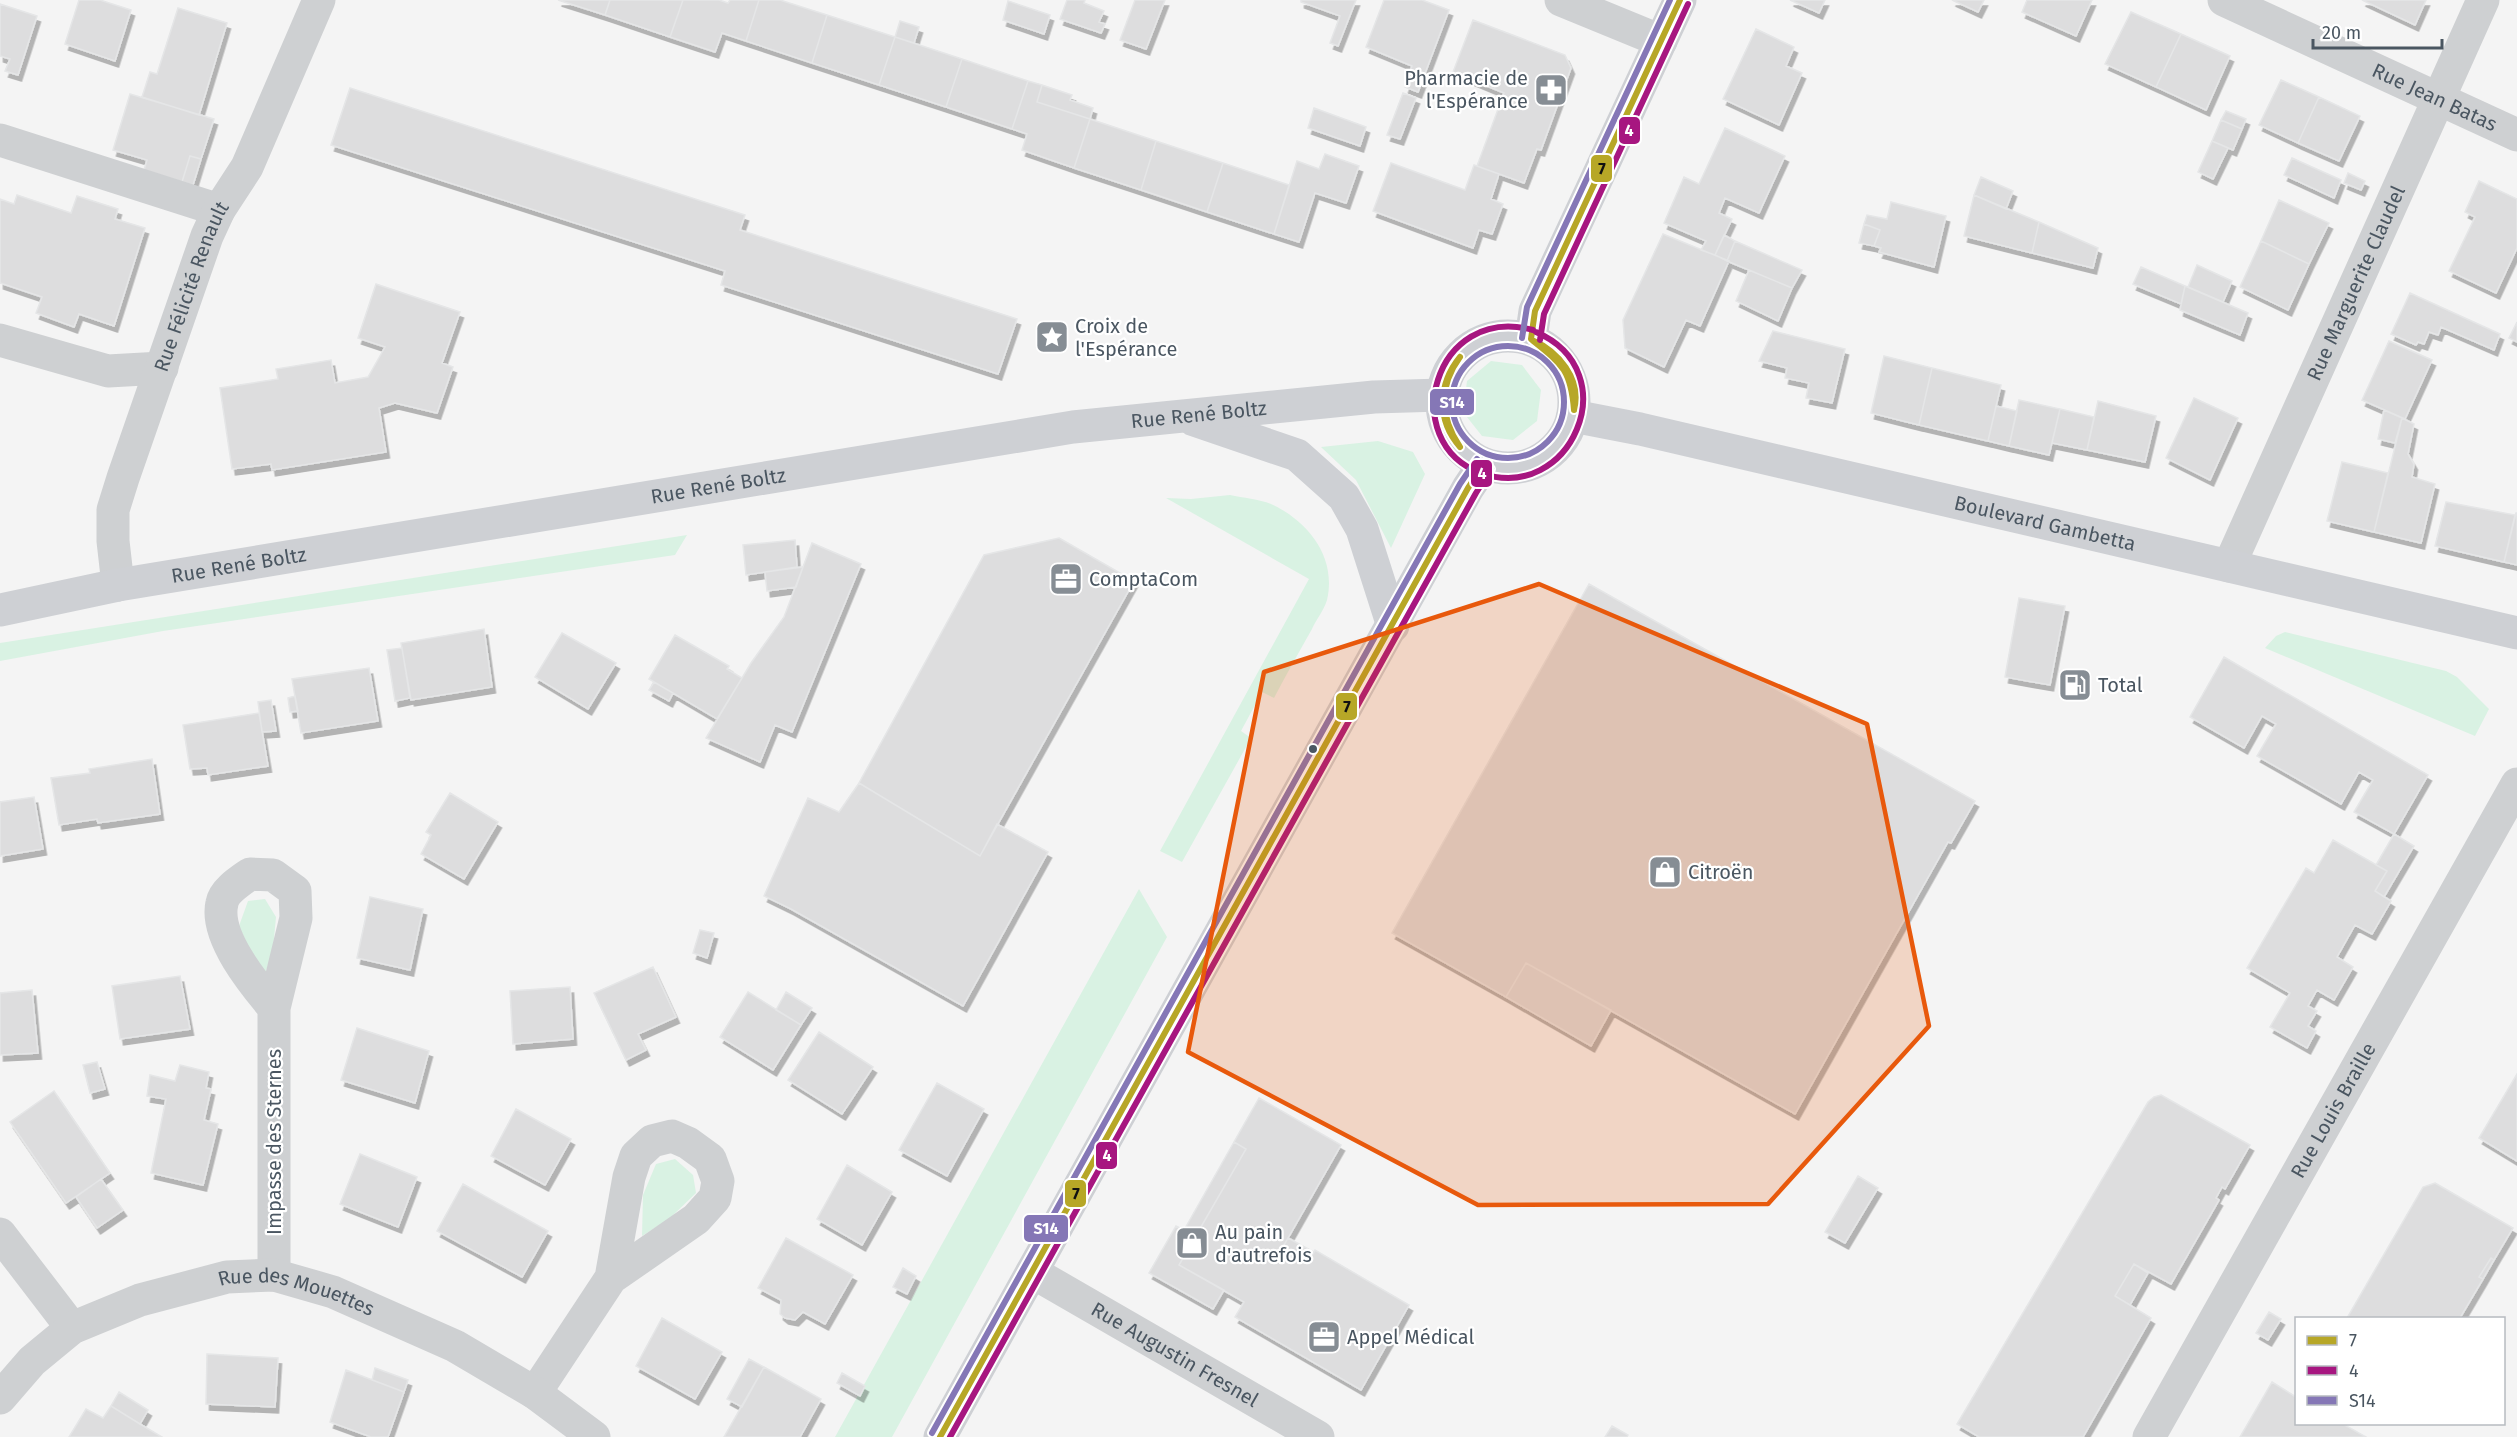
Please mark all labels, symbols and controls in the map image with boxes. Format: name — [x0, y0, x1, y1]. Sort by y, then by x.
scale bar — [2313, 12, 2442, 50]
text: 20 m — [2322, 22, 2361, 44]
street label: Rue Jean Batas — [2368, 58, 2501, 136]
place label: Pharmacie de l'Espérance — [1404, 66, 1528, 113]
pharmacy icon: Pharmacie de l'Espérance — [1533, 72, 1569, 108]
line badge: 4 — [1618, 116, 1641, 145]
text: 4 — [1624, 121, 1634, 140]
line badge: 7 — [1590, 154, 1613, 183]
text: 7 — [1598, 159, 1606, 178]
street label: Rue Marguerite Claudel — [2302, 182, 2410, 384]
street label: Rue Félicité Renault — [149, 196, 234, 375]
place label: Croix de l'Espérance — [1075, 314, 1177, 361]
place icon: Croix de l'Espérance — [1034, 319, 1070, 355]
line badge: S14 — [1429, 388, 1475, 416]
text: S14 — [1439, 393, 1465, 412]
street label: Rue René Boltz — [1130, 396, 1268, 433]
line badge: 4 — [1470, 459, 1493, 488]
street label: Rue René Boltz — [649, 463, 788, 509]
text: 4 — [1477, 464, 1487, 483]
street label: Boulevard Gambetta — [1952, 490, 2138, 556]
street label: Rue René Boltz — [170, 542, 308, 588]
office icon: ComptaCom — [1048, 561, 1084, 597]
place label: ComptaCom — [1089, 567, 1198, 591]
fuel station icon: Total — [2057, 667, 2093, 703]
place label: Total — [2098, 673, 2143, 697]
line badge: 7 — [1335, 692, 1358, 721]
text: 7 — [1343, 697, 1351, 716]
unlabelled marker — [1307, 743, 1319, 755]
shop icon: Citroën — [1647, 854, 1683, 890]
place label: Citroën — [1688, 860, 1753, 884]
street label: Rue Louis Braille — [2286, 1038, 2381, 1182]
street label: Impasse des Sternes — [262, 1049, 286, 1235]
line badge: 4 — [1095, 1141, 1118, 1170]
text: 4 — [1102, 1146, 1112, 1165]
line badge: 7 — [1064, 1179, 1087, 1208]
text: 7 — [1072, 1184, 1080, 1203]
line badge: S14 — [1023, 1214, 1069, 1243]
text: S14 — [1033, 1219, 1059, 1238]
place label: Au pain d'autrefois — [1215, 1220, 1312, 1267]
shop icon: Au pain d'autrefois — [1174, 1225, 1210, 1261]
street label: Rue des Mouettes — [215, 1262, 378, 1321]
street label: Rue Augustin Fresnel — [1087, 1297, 1263, 1412]
legend — [2295, 1317, 2505, 1425]
office icon: Appel Médical — [1306, 1319, 1342, 1355]
place label: Appel Médical — [1347, 1325, 1474, 1349]
text: 7 — [2349, 1330, 2357, 1352]
text: 4 — [2349, 1360, 2359, 1382]
text: S14 — [2349, 1390, 2376, 1412]

